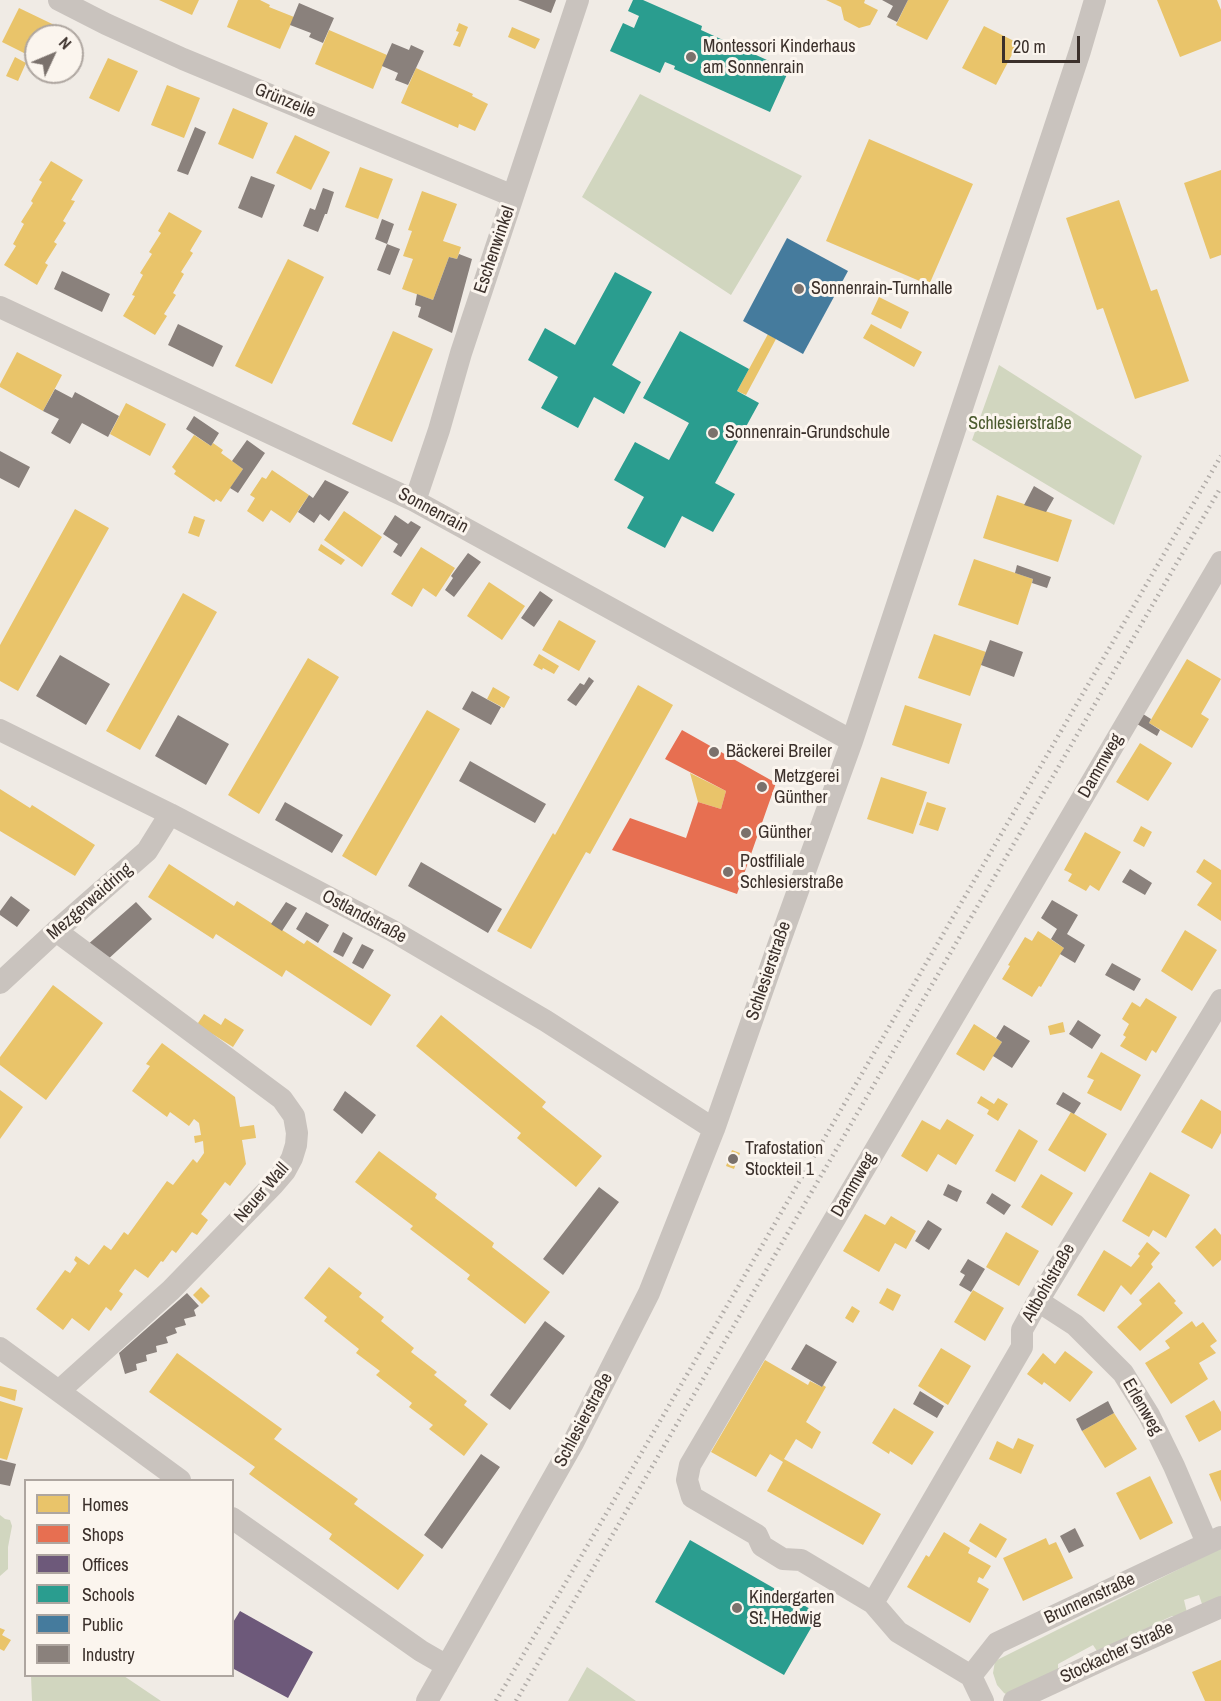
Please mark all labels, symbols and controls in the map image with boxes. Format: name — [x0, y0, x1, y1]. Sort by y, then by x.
north arrow — [24, 24, 84, 84]
scale bar — [1005, 24, 1083, 62]
text: N — [54, 32, 77, 54]
text: 20 m — [1013, 34, 1046, 59]
place label: Montessori Kinderhaus am Sonnenrain — [703, 36, 856, 78]
marker: Montessori Kinderhaus am Sonnenrain — [684, 50, 698, 64]
street label: Grünzeile — [251, 79, 319, 123]
street label: Eschenwinkel — [470, 203, 520, 297]
place label: Sonnenrain-Turnhalle — [811, 278, 952, 300]
marker: Sonnenrain-Turnhalle — [792, 282, 806, 296]
park label: Schlesierstraße — [968, 413, 1072, 435]
place label: Sonnenrain-Grundschule — [725, 422, 890, 444]
marker: Sonnenrain-Grundschule — [706, 426, 720, 440]
street label: Sonnenrain — [394, 484, 472, 538]
street label: Dammweg — [1074, 730, 1128, 802]
place label: Bäckerei Breiler — [726, 741, 832, 763]
marker: Bäckerei Breiler — [707, 745, 721, 759]
place label: Metzgerei Günther — [774, 766, 840, 808]
marker: Metzgerei Günther — [755, 780, 769, 794]
place label: Günther — [758, 822, 811, 844]
marker: Günther — [739, 826, 753, 840]
place label: Postfiliale Schlesierstraße — [740, 851, 843, 894]
street label: Mezgerwaidring — [43, 859, 137, 945]
marker: Postfiliale Schlesierstraße — [721, 865, 735, 879]
street label: Ostlandstraße — [318, 886, 410, 948]
street label: Schlesierstraße — [742, 919, 796, 1023]
place label: Trafostation Stockteil 1 — [745, 1138, 823, 1180]
street label: Dammweg — [827, 1149, 881, 1221]
marker: Trafostation Stockteil 1 — [726, 1152, 740, 1166]
street label: Neuer Wall — [230, 1159, 294, 1227]
street label: Altbohlstraße — [1018, 1240, 1080, 1326]
street label: Schlesierstraße — [550, 1369, 618, 1471]
street label: Erlenweg — [1117, 1375, 1167, 1439]
legend — [24, 1479, 234, 1677]
text: Homes — [82, 1492, 129, 1517]
text: Shops — [82, 1522, 124, 1547]
text: Offices — [82, 1552, 129, 1577]
street label: Brunnenstraße — [1041, 1569, 1139, 1629]
text: Schools — [82, 1582, 135, 1607]
place label: Kindergarten St. Hedwig — [749, 1587, 834, 1630]
marker: Kindergarten St. Hedwig — [730, 1601, 744, 1615]
text: Public — [82, 1612, 123, 1637]
street label: Stockacher Straße — [1057, 1617, 1177, 1689]
text: Industry — [82, 1642, 135, 1667]

